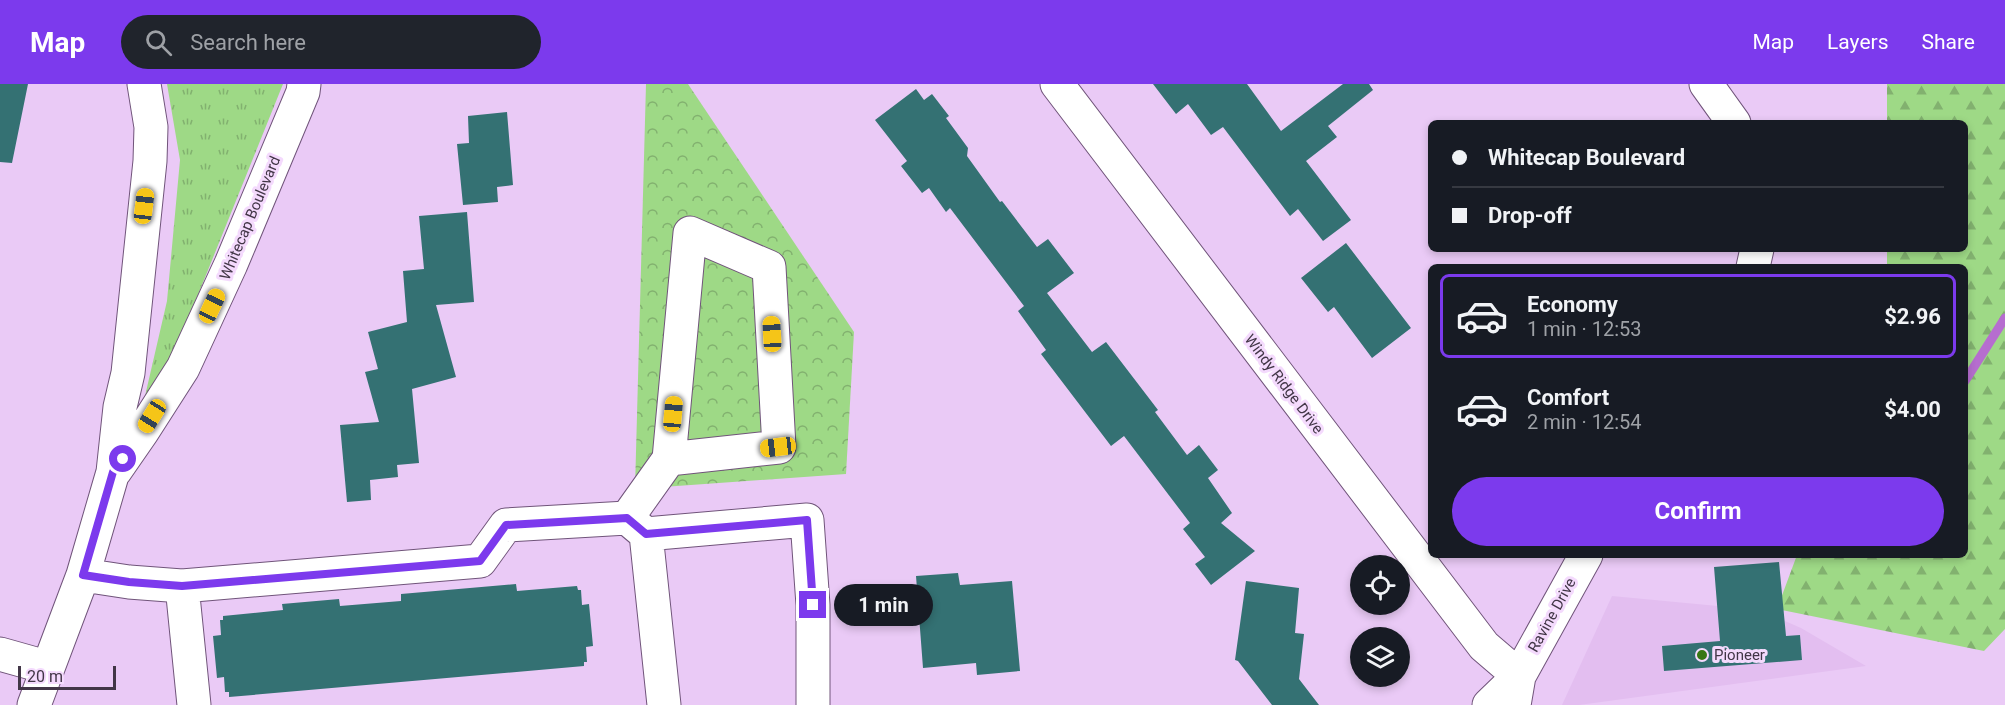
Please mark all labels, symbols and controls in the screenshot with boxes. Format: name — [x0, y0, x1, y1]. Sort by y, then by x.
search box — [121, 15, 541, 69]
text: Map — [30, 26, 85, 59]
icon: search — [142, 26, 175, 59]
text: Search here — [190, 30, 306, 55]
text: Map — [1752, 30, 1794, 54]
text: Layers — [1827, 30, 1888, 54]
text: Share — [1921, 30, 1975, 54]
text: Whitecap Boulevard — [1488, 145, 1685, 170]
street label: Whitecap Boulevard — [216, 153, 284, 283]
car — [133, 187, 155, 225]
text: Drop-off — [1488, 203, 1572, 228]
car — [196, 286, 228, 326]
icon: car — [1455, 289, 1509, 343]
text: Economy — [1527, 292, 1618, 317]
text: $2.96 — [1884, 304, 1941, 329]
car — [762, 316, 782, 352]
text: 1 min · 12:53 — [1527, 317, 1642, 341]
street label: Windy Ridge Drive — [1241, 331, 1327, 437]
icon: car — [1455, 382, 1509, 436]
text: Comfort — [1527, 385, 1609, 410]
car — [662, 395, 684, 433]
car — [135, 396, 169, 436]
text: $4.00 — [1884, 397, 1941, 422]
text: 2 min · 12:54 — [1527, 410, 1642, 434]
car — [759, 436, 797, 458]
route start — [109, 445, 136, 472]
button: Confirm — [1452, 477, 1944, 546]
map controls — [1350, 555, 1410, 687]
button: locate — [1350, 555, 1410, 615]
street label: Ravine Drive — [1524, 575, 1580, 655]
callout: 1 min — [834, 584, 933, 626]
route end — [799, 591, 826, 618]
text: 1 min — [858, 593, 909, 617]
button: layers — [1350, 627, 1410, 687]
place label: Pioneer — [1714, 646, 1765, 664]
marker: Pioneer — [1695, 648, 1709, 662]
scale bar — [18, 663, 116, 690]
text: 20 m — [27, 667, 63, 686]

